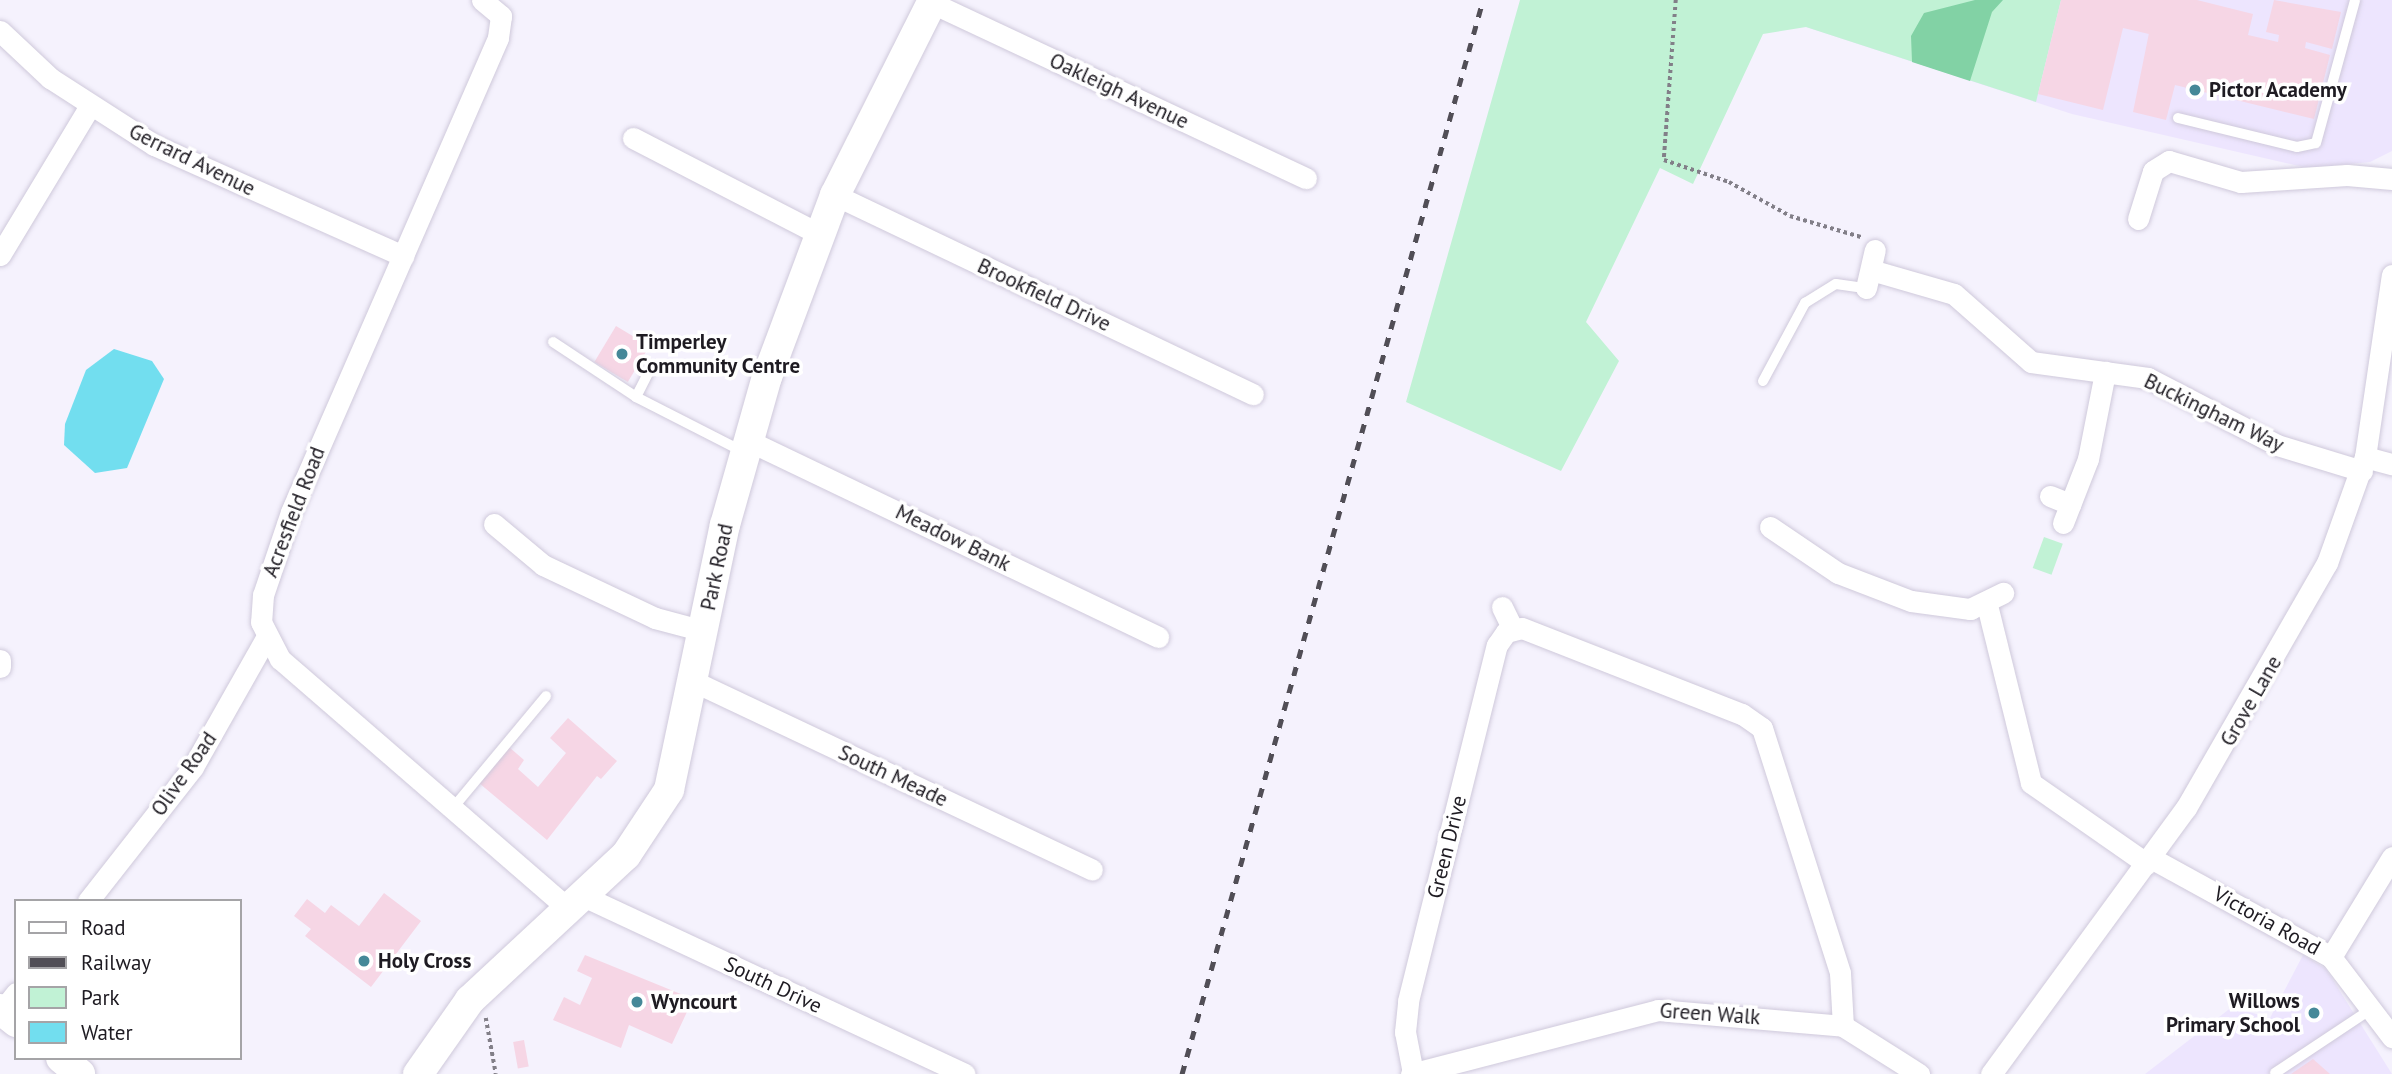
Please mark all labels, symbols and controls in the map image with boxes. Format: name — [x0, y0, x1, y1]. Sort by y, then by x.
street label: Oakleigh Avenue — [1045, 48, 1193, 134]
place label: Pictor Academy — [2209, 77, 2348, 103]
marker: Pictor Academy — [2187, 82, 2203, 98]
street label: Gerrard Avenue — [125, 118, 259, 202]
street label: Brookfield Drive — [973, 253, 1115, 337]
place label: Timperley Community Centre — [636, 329, 801, 379]
marker: Timperley Community Centre — [614, 346, 630, 362]
street label: Buckingham Way — [2140, 368, 2288, 458]
street label: Acresfield Road — [258, 443, 330, 581]
street label: Meadow Bank — [891, 499, 1015, 577]
street label: Park Road — [695, 521, 739, 613]
street label: Grove Lane — [2215, 651, 2287, 751]
street label: Olive Road — [146, 727, 222, 821]
street label: South Meade — [834, 740, 952, 812]
street label: Green Drive — [1422, 793, 1472, 901]
street label: Victoria Road — [2209, 881, 2325, 961]
legend — [14, 899, 242, 1060]
text: Road — [81, 914, 125, 941]
place label: Holy Cross — [378, 948, 472, 974]
text: Railway — [81, 949, 151, 976]
street label: South Drive — [720, 951, 826, 1019]
marker: Holy Cross — [356, 953, 372, 969]
text: Park — [81, 984, 120, 1011]
place label: Willows Primary School — [2165, 988, 2300, 1038]
place label: Wyncourt — [651, 989, 737, 1015]
marker: Wyncourt — [629, 994, 645, 1010]
street label: Green Walk — [1659, 998, 1761, 1030]
marker: Willows Primary School — [2306, 1005, 2322, 1021]
text: Water — [81, 1019, 133, 1046]

